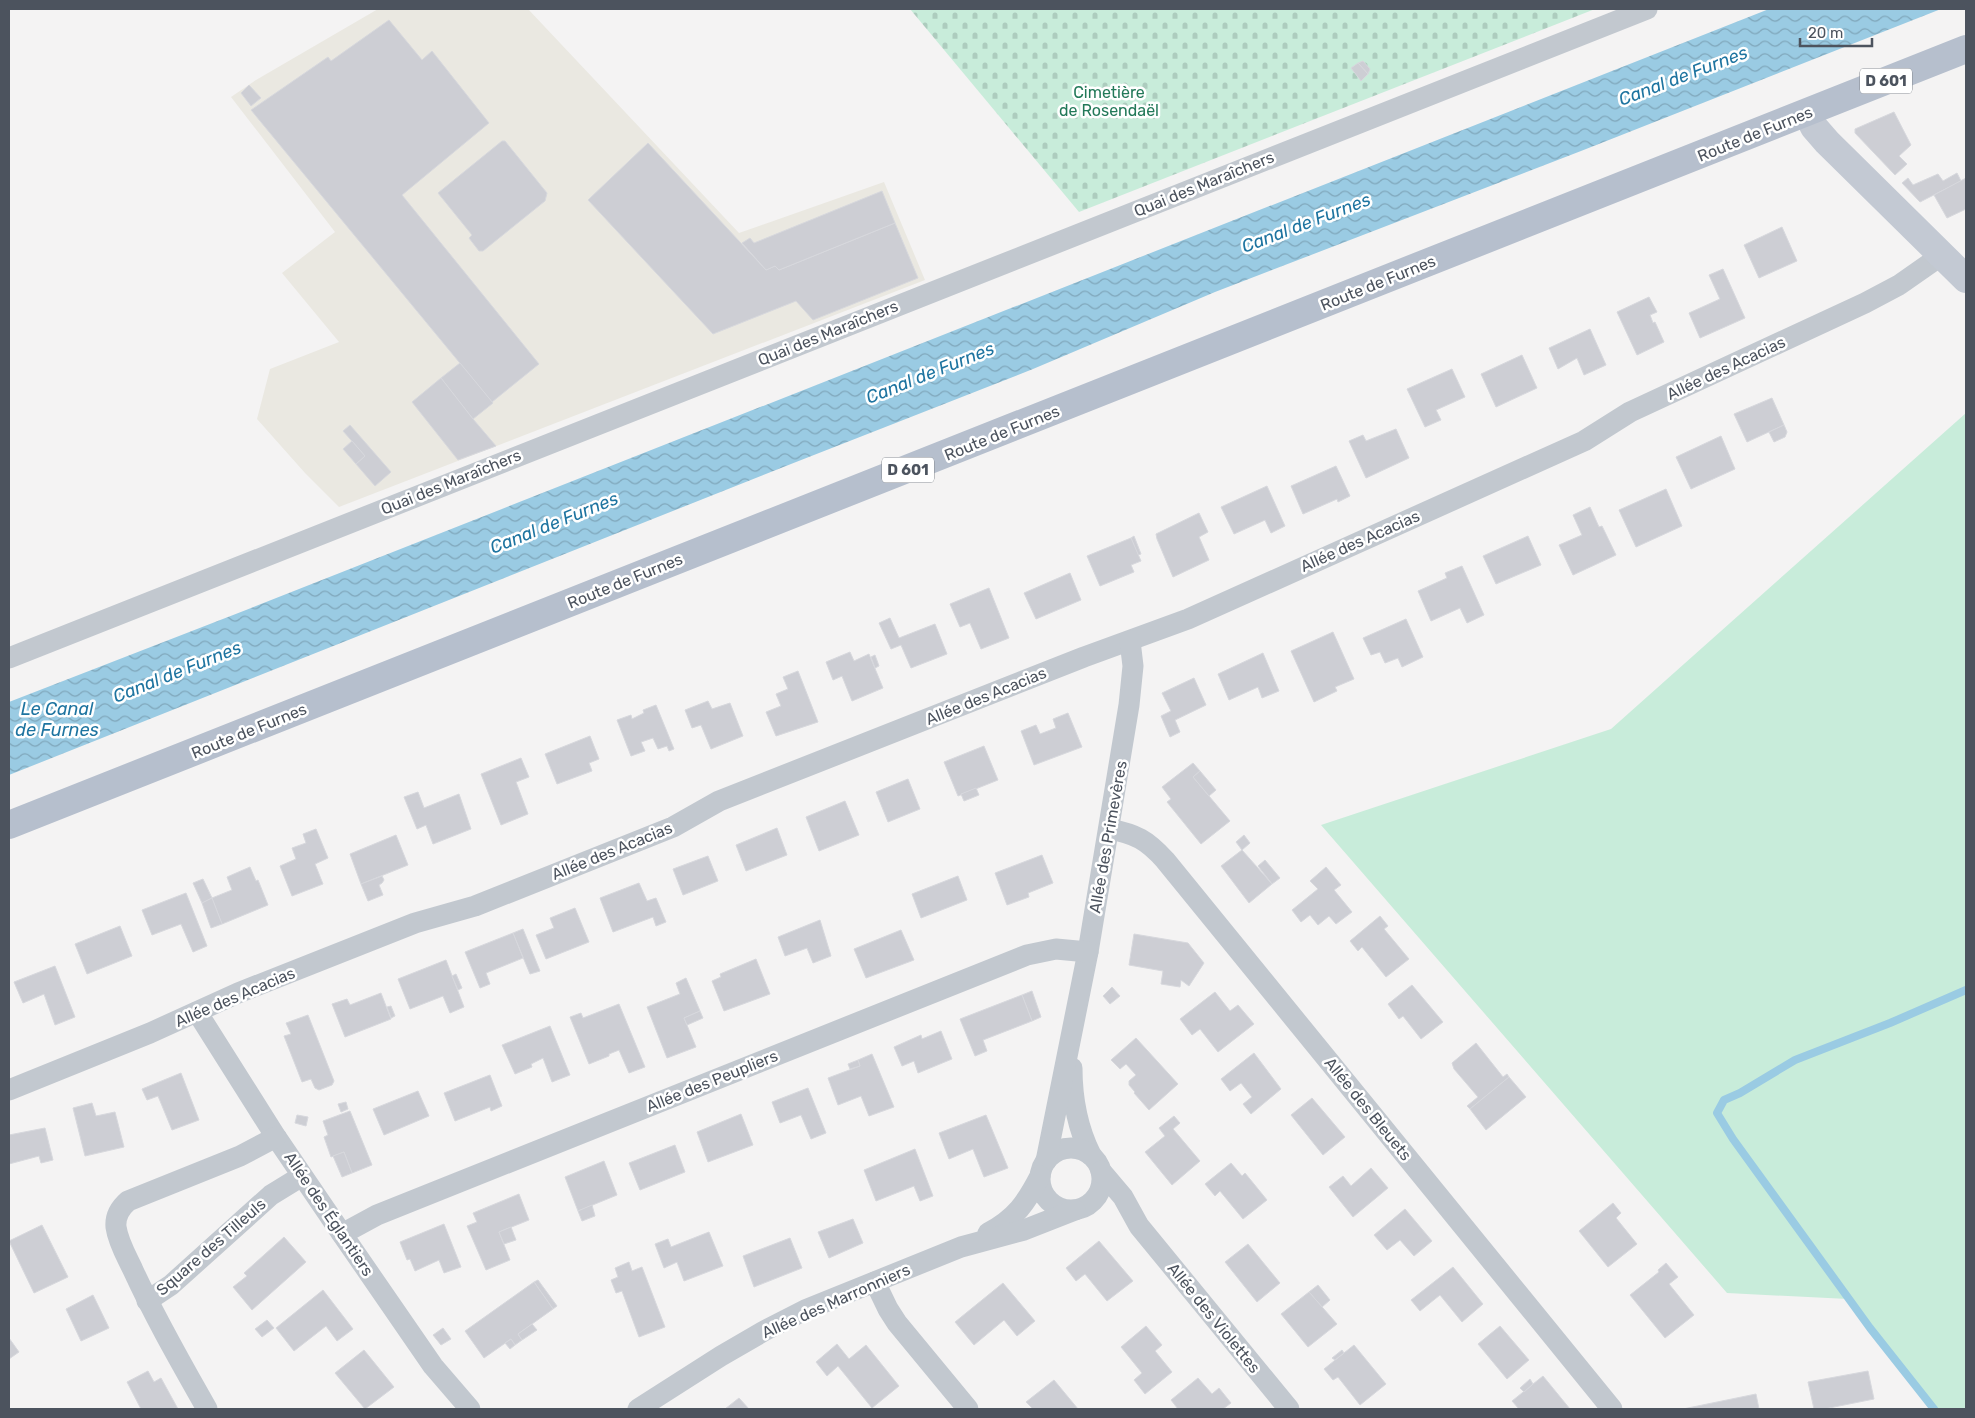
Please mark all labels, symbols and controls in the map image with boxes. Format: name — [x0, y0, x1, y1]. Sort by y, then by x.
scale bar — [1800, 15, 1872, 47]
text: 20 m — [1808, 24, 1843, 42]
water label: Canal de Furnes — [1615, 41, 1751, 111]
road number: D 601 — [1860, 68, 1912, 94]
park label: Cimetière de Rosendaël — [1059, 83, 1159, 120]
street label: Route de Furnes — [1695, 102, 1815, 166]
street label: Quai des Maraîchers — [1131, 147, 1277, 221]
water label: Canal de Furnes — [1238, 188, 1374, 258]
street label: Route de Furnes — [1318, 251, 1438, 315]
street label: Quai des Maraîchers — [755, 296, 901, 370]
street label: Allée des Acacias — [1664, 332, 1788, 404]
water label: Canal de Furnes — [863, 337, 997, 409]
street label: Route de Furnes — [942, 401, 1062, 465]
street label: Quai des Maraîchers — [378, 445, 524, 519]
road number: D 601 — [882, 458, 934, 482]
water label: Canal de Furnes — [487, 487, 621, 559]
street label: Allée des Acacias — [1297, 506, 1423, 576]
street label: Route de Furnes — [565, 549, 685, 613]
water label: Canal de Furnes — [110, 636, 244, 708]
street label: Allée des Acacias — [923, 663, 1049, 729]
water label: Le Canal de Furnes — [15, 698, 99, 741]
street label: Route de Furnes — [189, 699, 309, 763]
street label: Allée des Primevères — [1085, 759, 1131, 915]
street label: Allée des Acacias — [549, 818, 675, 884]
street label: Allée des Acacias — [172, 963, 298, 1031]
street label: Allée des Peupliers — [643, 1046, 781, 1116]
street label: Allée des Bleuets — [1321, 1054, 1415, 1164]
street label: Allée des Églantiers — [280, 1148, 378, 1280]
street label: Square des Tilleuls — [153, 1194, 269, 1300]
street label: Allée des Violettes — [1164, 1259, 1264, 1377]
street label: Allée des Marronniers — [759, 1260, 913, 1342]

